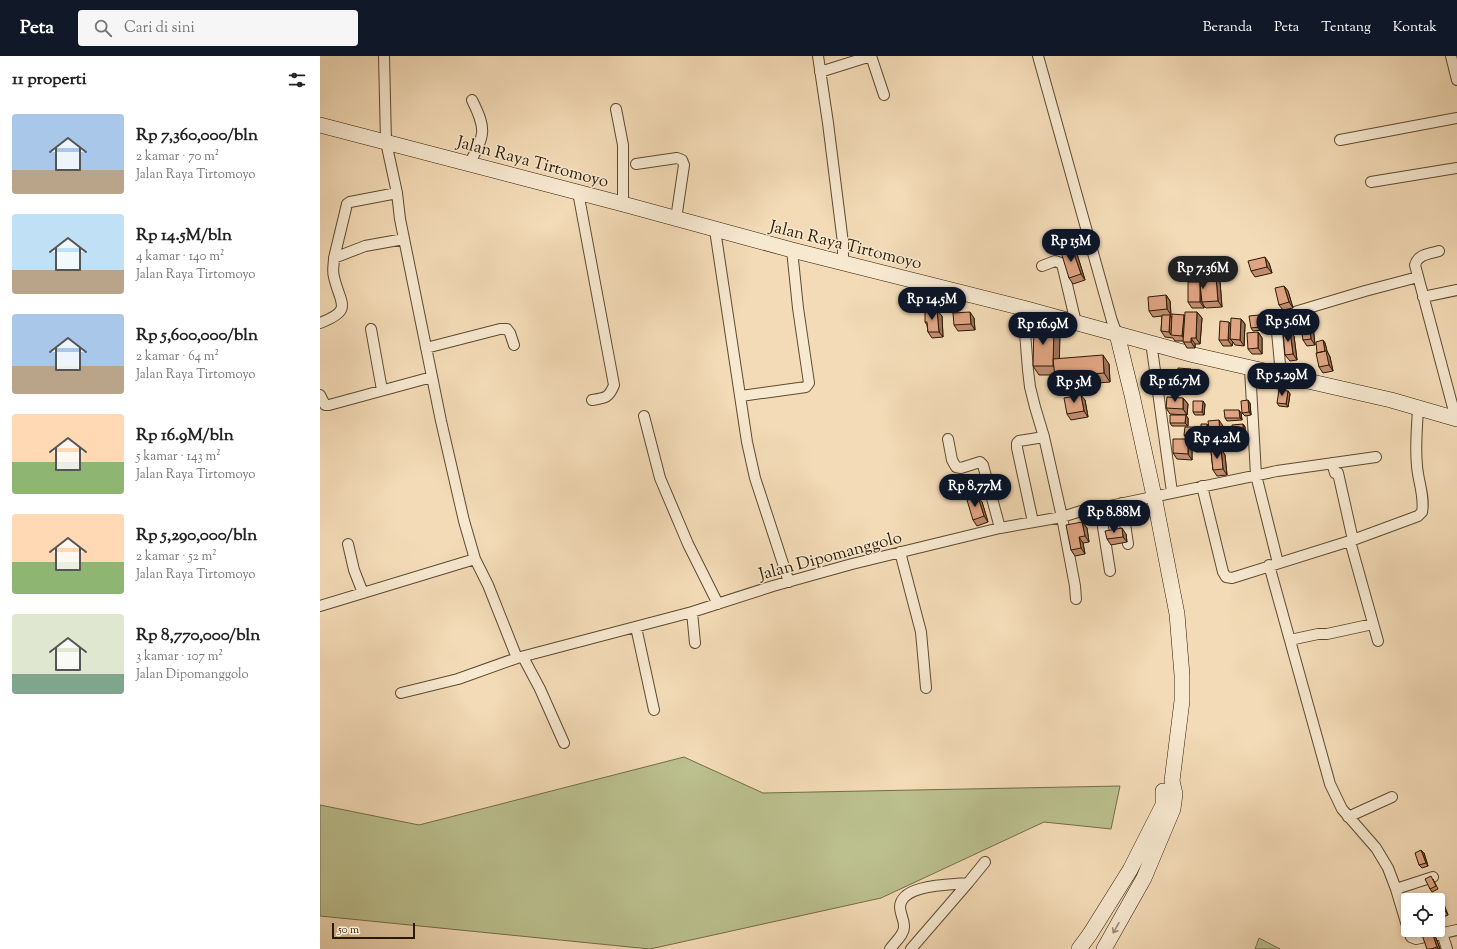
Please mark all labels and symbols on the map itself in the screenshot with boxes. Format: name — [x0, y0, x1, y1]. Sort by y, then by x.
street label: Jalan Raya Tirtomoyo — [453, 131, 611, 195]
street label: Jalan Raya Tirtomoyo — [766, 215, 924, 276]
pin: Rp 15M — [1038, 229, 1104, 263]
pin: Rp 7.36M — [1162, 256, 1244, 290]
pin: Rp 14.5M — [891, 287, 973, 321]
pin: Rp 5.6M — [1251, 309, 1325, 343]
pin: Rp 16.9M — [1002, 312, 1084, 346]
pin: Rp 5.29M — [1241, 363, 1323, 397]
pin: Rp 16.7M — [1134, 369, 1216, 403]
pin: Rp 5M — [1046, 370, 1102, 404]
pin: Rp 4.2M — [1180, 426, 1254, 460]
pin: Rp 8.77M — [934, 474, 1016, 508]
pin: Rp 8.88M — [1073, 500, 1155, 534]
street label: Jalan Dipomanggolo — [755, 526, 905, 588]
scale bar — [332, 921, 415, 940]
one-way arrow — [1112, 922, 1120, 934]

